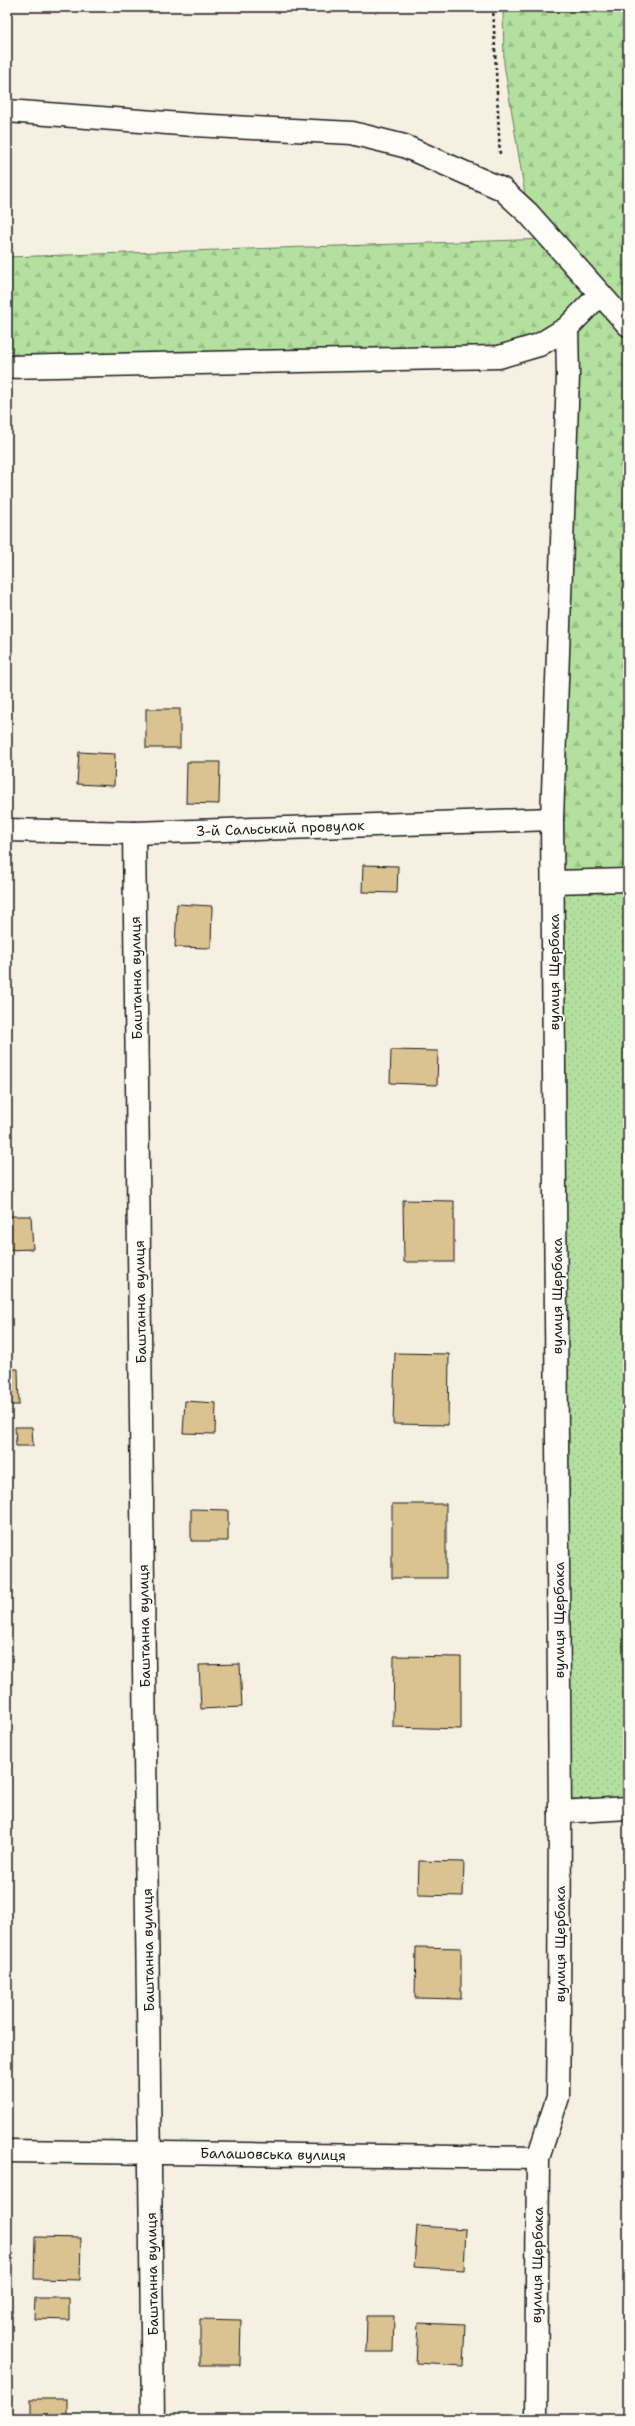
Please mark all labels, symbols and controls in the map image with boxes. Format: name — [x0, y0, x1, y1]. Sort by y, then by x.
street label: 3-й Сальський провулок — [195, 816, 365, 840]
street label: вулиця Щербака — [545, 914, 563, 1030]
street label: Баштанна вулиця — [126, 916, 146, 1040]
street label: вулиця Щербака — [548, 1238, 566, 1354]
street label: Баштанна вулиця — [130, 1240, 150, 1364]
street label: вулиця Щербака — [550, 1562, 568, 1678]
street label: Баштанна вулиця — [134, 1564, 154, 1688]
street label: вулиця Щербака — [551, 1886, 569, 2002]
street label: Баштанна вулиця — [138, 1888, 158, 2012]
street label: Балашовська вулиця — [200, 2144, 346, 2164]
street label: вулиця Щербака — [527, 2206, 547, 2323]
street label: Баштанна вулиця — [142, 2212, 162, 2336]

